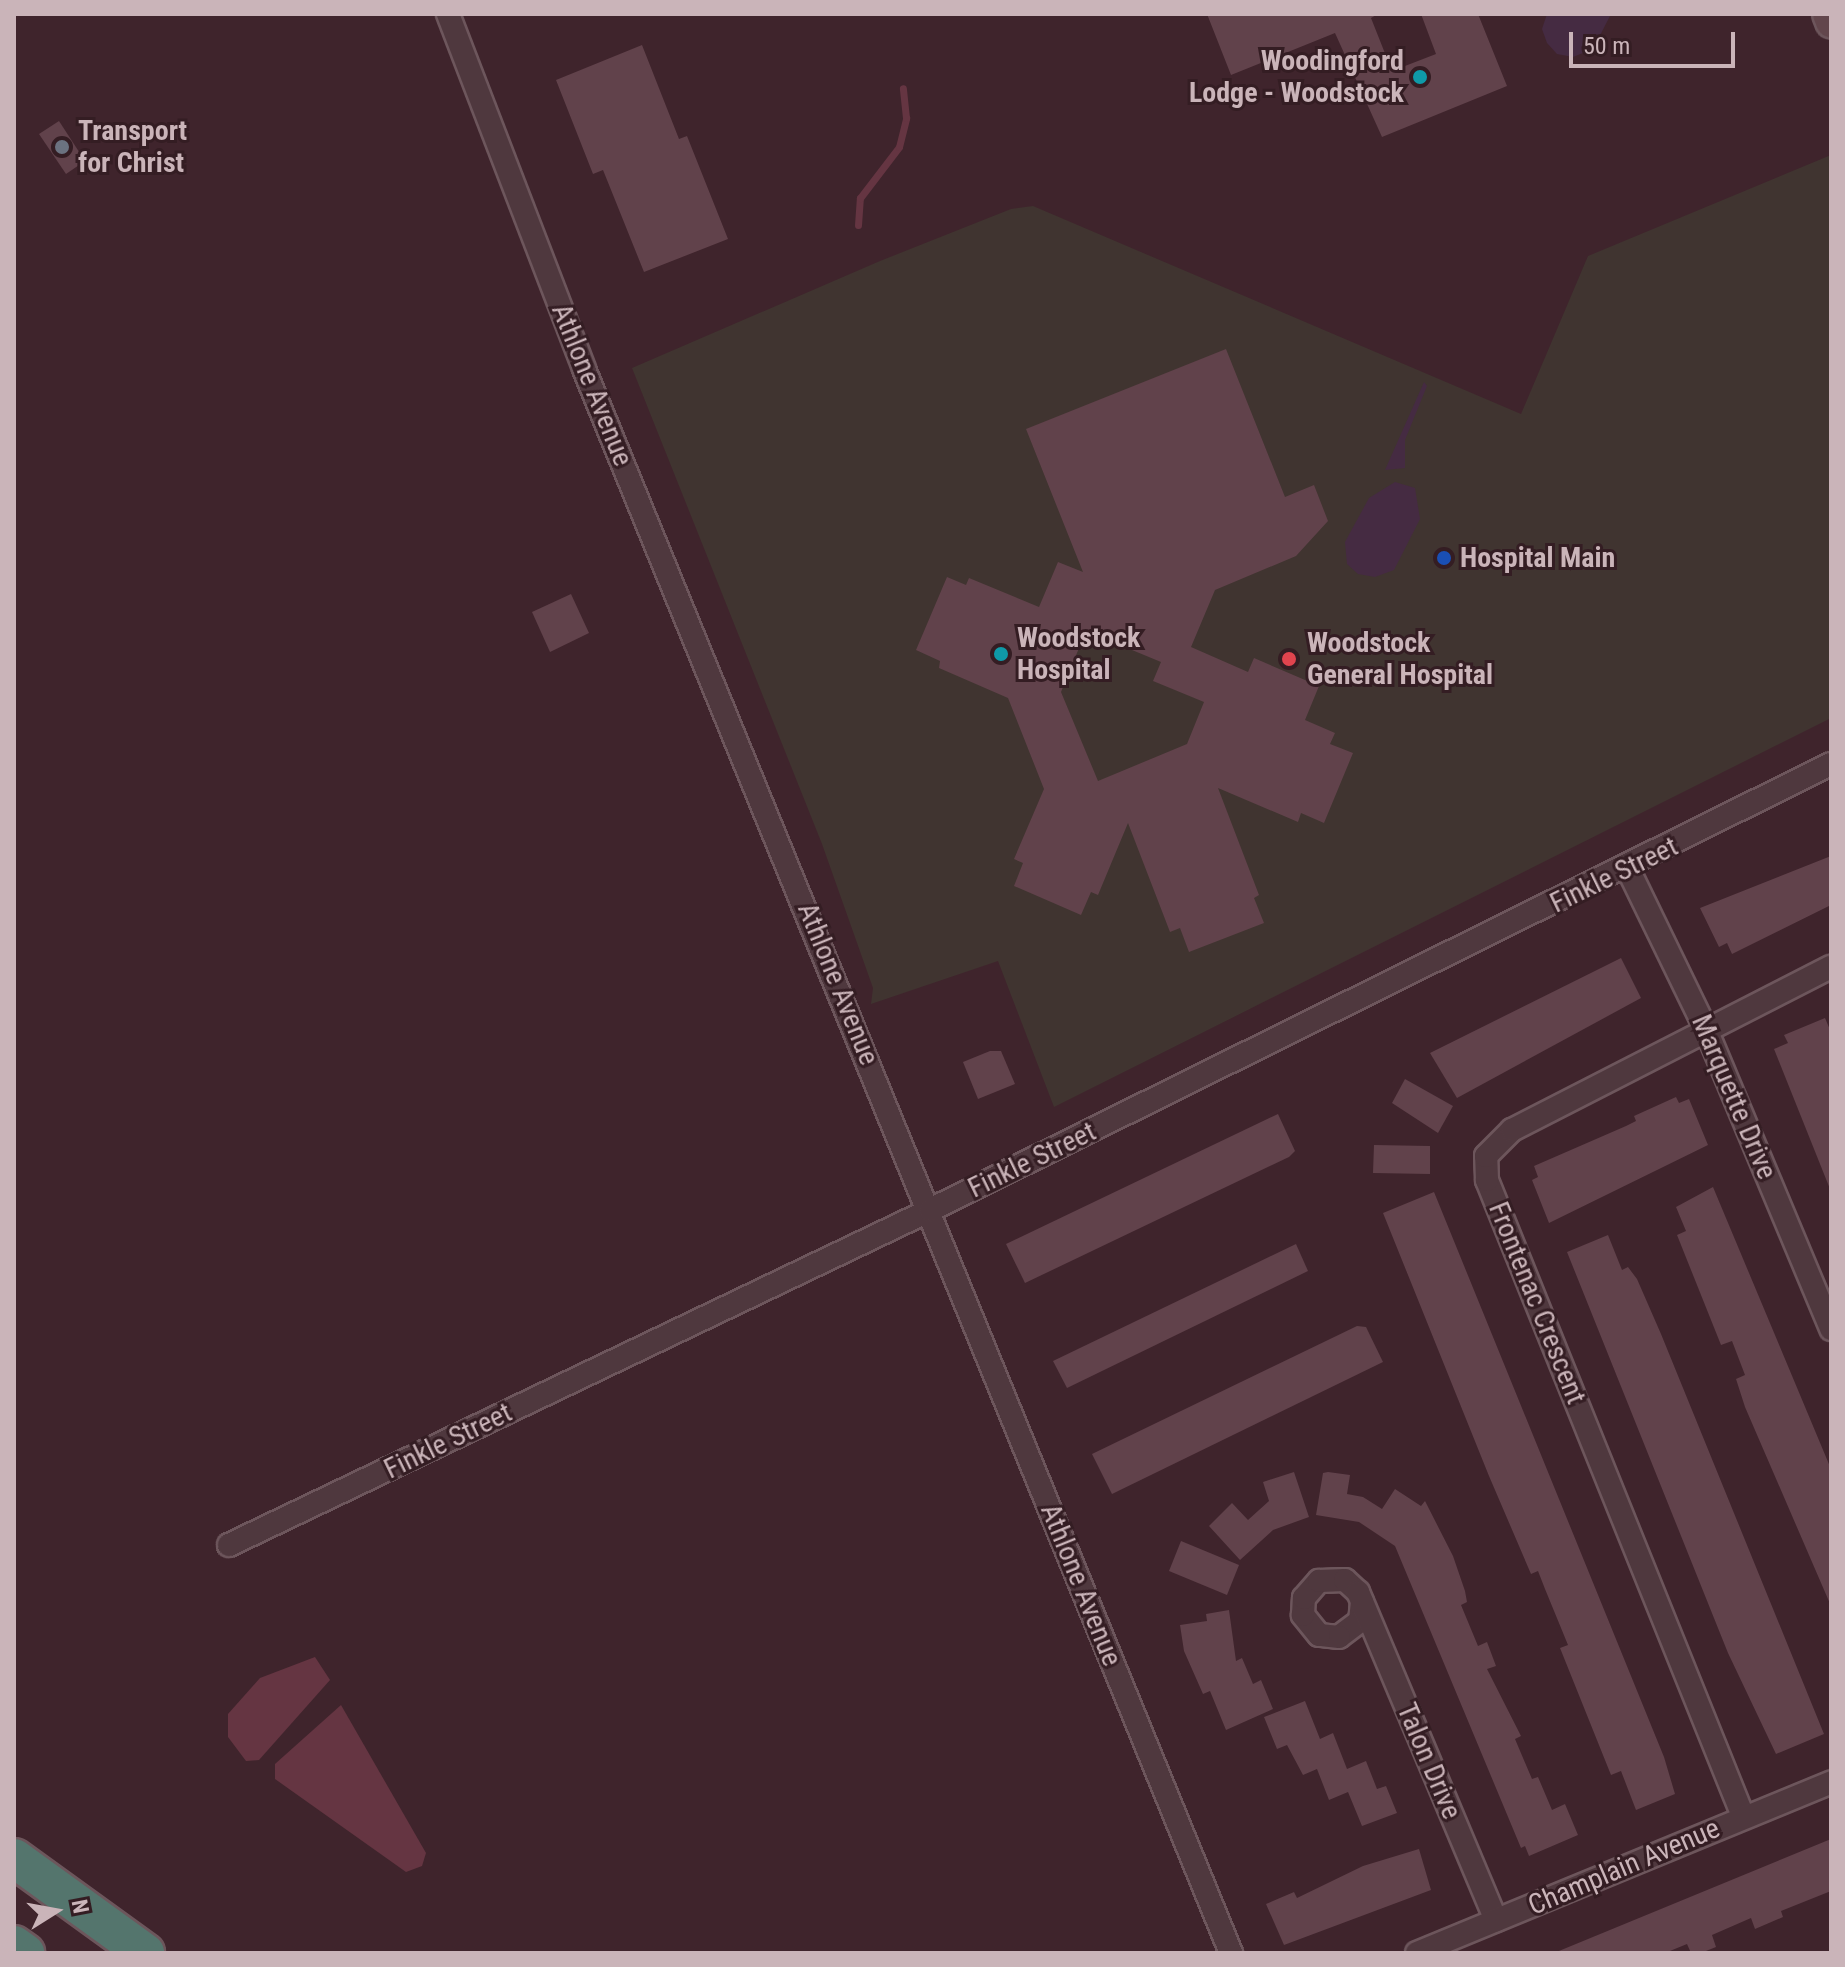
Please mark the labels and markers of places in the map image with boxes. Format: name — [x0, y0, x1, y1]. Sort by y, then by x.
place label: Woodingford Lodge - Woodstock — [1189, 44, 1404, 110]
marker: Woodingford Lodge - Woodstock — [1411, 68, 1429, 86]
place label: Transport for Christ — [78, 114, 187, 180]
marker: Transport for Christ — [53, 138, 71, 156]
place label: Hospital Main — [1460, 541, 1615, 575]
marker: Hospital Main — [1435, 549, 1453, 567]
place label: Woodstock Hospital — [1017, 621, 1140, 687]
place label: Woodstock General Hospital — [1307, 626, 1493, 692]
marker: Woodstock Hospital — [992, 645, 1010, 663]
marker: Woodstock General Hospital — [1278, 648, 1300, 670]

